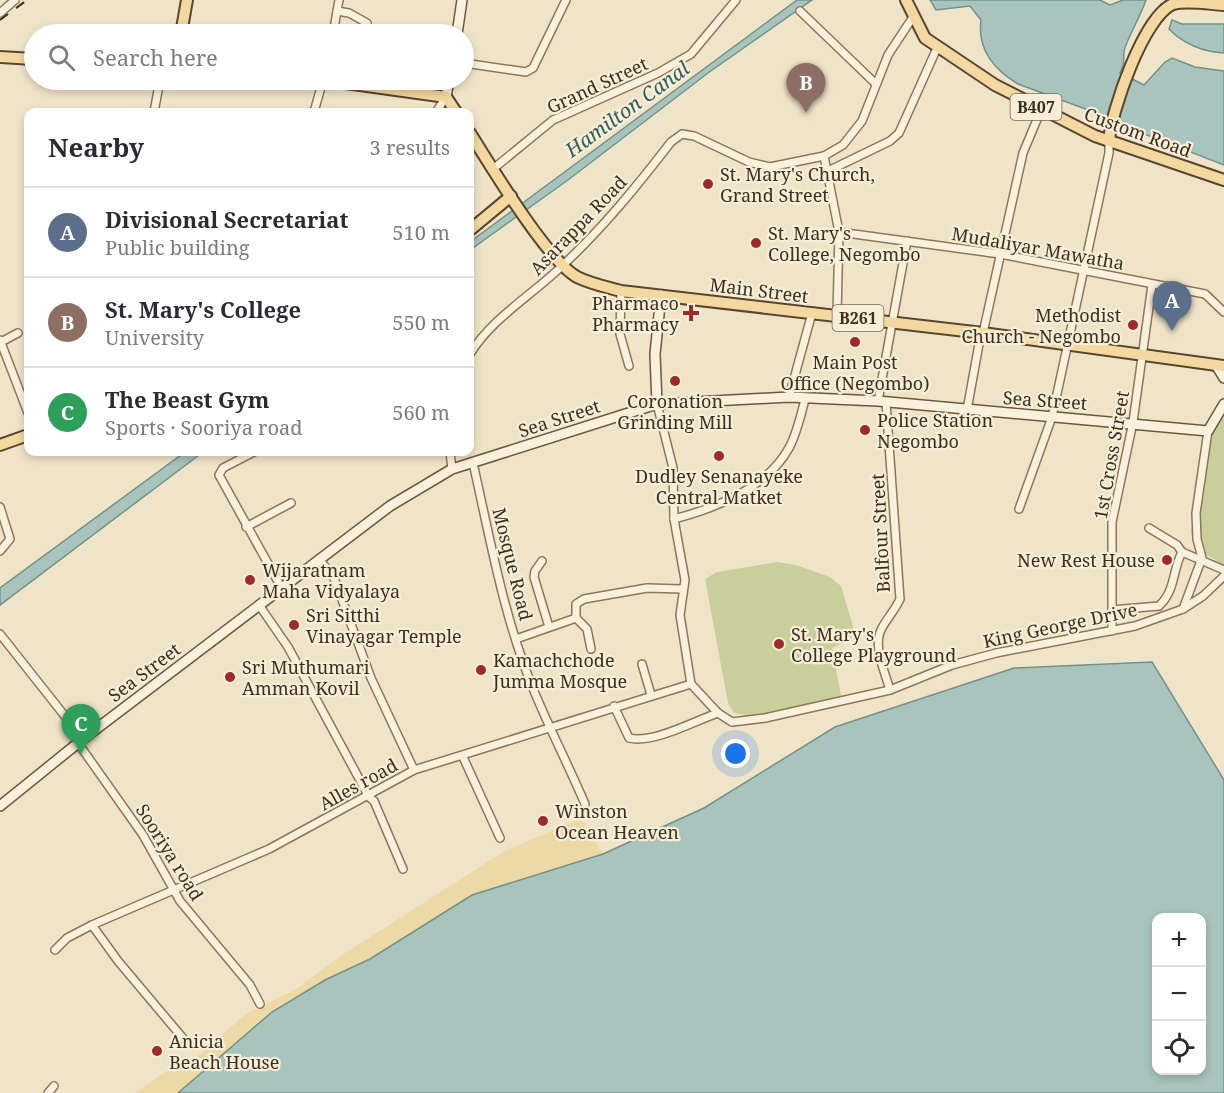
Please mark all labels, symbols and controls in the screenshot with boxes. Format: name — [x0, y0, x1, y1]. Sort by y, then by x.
search box — [24, 24, 474, 90]
icon: search — [45, 41, 78, 74]
text: Search here — [93, 42, 218, 72]
street label: Grand Street — [543, 51, 651, 119]
water label: Hamilton Canal — [559, 55, 695, 164]
pin: B — [786, 63, 826, 113]
road number: B407 — [1010, 94, 1062, 120]
street label: Custom Road — [1081, 102, 1195, 162]
text: Nearby — [48, 129, 144, 165]
text: 3 results — [370, 134, 450, 161]
place label: St. Mary's Church, Grand Street — [720, 162, 875, 207]
street label: Asarappa Road — [524, 170, 632, 280]
marker: St. Mary's Church, Grand Street — [701, 177, 715, 191]
text: Divisional Secretariat — [105, 204, 348, 234]
text: A — [60, 219, 75, 246]
text: 510 m — [392, 219, 450, 246]
place label: St. Mary's College, Negombo — [768, 221, 921, 266]
street label: Mudaliyar Mawatha — [950, 221, 1126, 275]
text: Public building — [105, 234, 250, 261]
marker: St. Mary's College, Negombo — [749, 236, 763, 250]
street label: Main Street — [708, 272, 810, 308]
pin: A — [1152, 282, 1192, 331]
place label: Pharmaco Pharmacy — [592, 291, 680, 336]
text: St. Mary's College — [105, 294, 301, 324]
place label: Methodist Church - Negombo — [962, 303, 1121, 348]
road number: B261 — [832, 305, 884, 331]
marker: Pharmaco Pharmacy — [684, 306, 698, 320]
text: B — [61, 309, 74, 336]
text: 550 m — [392, 309, 450, 336]
marker: Methodist Church - Negombo — [1126, 318, 1140, 332]
text: University — [105, 324, 204, 351]
marker: Main Post Office (Negombo) — [848, 335, 862, 349]
place label: Main Post Office (Negombo) — [781, 350, 929, 395]
marker: Coronation Grinding Mill — [668, 374, 682, 388]
text: The Beast Gym — [105, 384, 270, 414]
street label: Sea Street — [1002, 385, 1088, 415]
place label: Coronation Grinding Mill — [617, 389, 733, 434]
street label: 1st Cross Street — [1088, 389, 1134, 521]
street label: Sea Street — [515, 394, 603, 442]
text: C — [61, 399, 74, 426]
text: 560 m — [392, 399, 450, 426]
place label: Police Station Negombo — [877, 408, 994, 453]
text: Sports · Sooriya road — [105, 414, 303, 441]
marker: Police Station Negombo — [858, 423, 872, 437]
marker: Dudley Senanayeke Central Matket — [712, 449, 726, 463]
place label: Dudley Senanayeke Central Matket — [635, 464, 803, 509]
street label: Balfour Street — [865, 473, 895, 593]
street label: Mosque Road — [487, 505, 539, 623]
place label: New Rest House — [1017, 548, 1155, 572]
marker: New Rest House — [1160, 553, 1174, 567]
place label: Wijaratnam Maha Vidyalaya — [262, 558, 400, 603]
marker: Wijaratnam Maha Vidyalaya — [243, 573, 257, 587]
street label: King George Drive — [981, 597, 1139, 653]
place label: Sri Sitthi Vinayagar Temple — [306, 603, 462, 648]
marker: Sri Sitthi Vinayagar Temple — [287, 618, 301, 632]
place label: St. Mary's College Playground — [791, 622, 956, 667]
street label: Sea Street — [103, 637, 185, 707]
marker: St. Mary's College Playground — [772, 637, 786, 651]
place label: Kamachchode Jumma Mosque — [492, 648, 627, 693]
place label: Sri Muthumari Amman Kovil — [242, 655, 370, 700]
marker: Kamachchode Jumma Mosque — [474, 663, 488, 677]
marker: Sri Muthumari Amman Kovil — [223, 670, 237, 684]
pin: C — [62, 704, 100, 754]
your location — [721, 739, 750, 768]
street label: Alles road — [314, 753, 402, 815]
street label: Sooriya road — [131, 799, 209, 905]
place label: Winston Ocean Heaven — [555, 799, 679, 844]
marker: Winston Ocean Heaven — [536, 814, 550, 828]
map controls — [1152, 913, 1206, 1075]
button: + — [1152, 913, 1206, 967]
button: − — [1152, 967, 1206, 1021]
button: locate — [1152, 1021, 1206, 1075]
place label: Anicia Beach House — [169, 1029, 279, 1074]
marker: Anicia Beach House — [150, 1044, 164, 1058]

